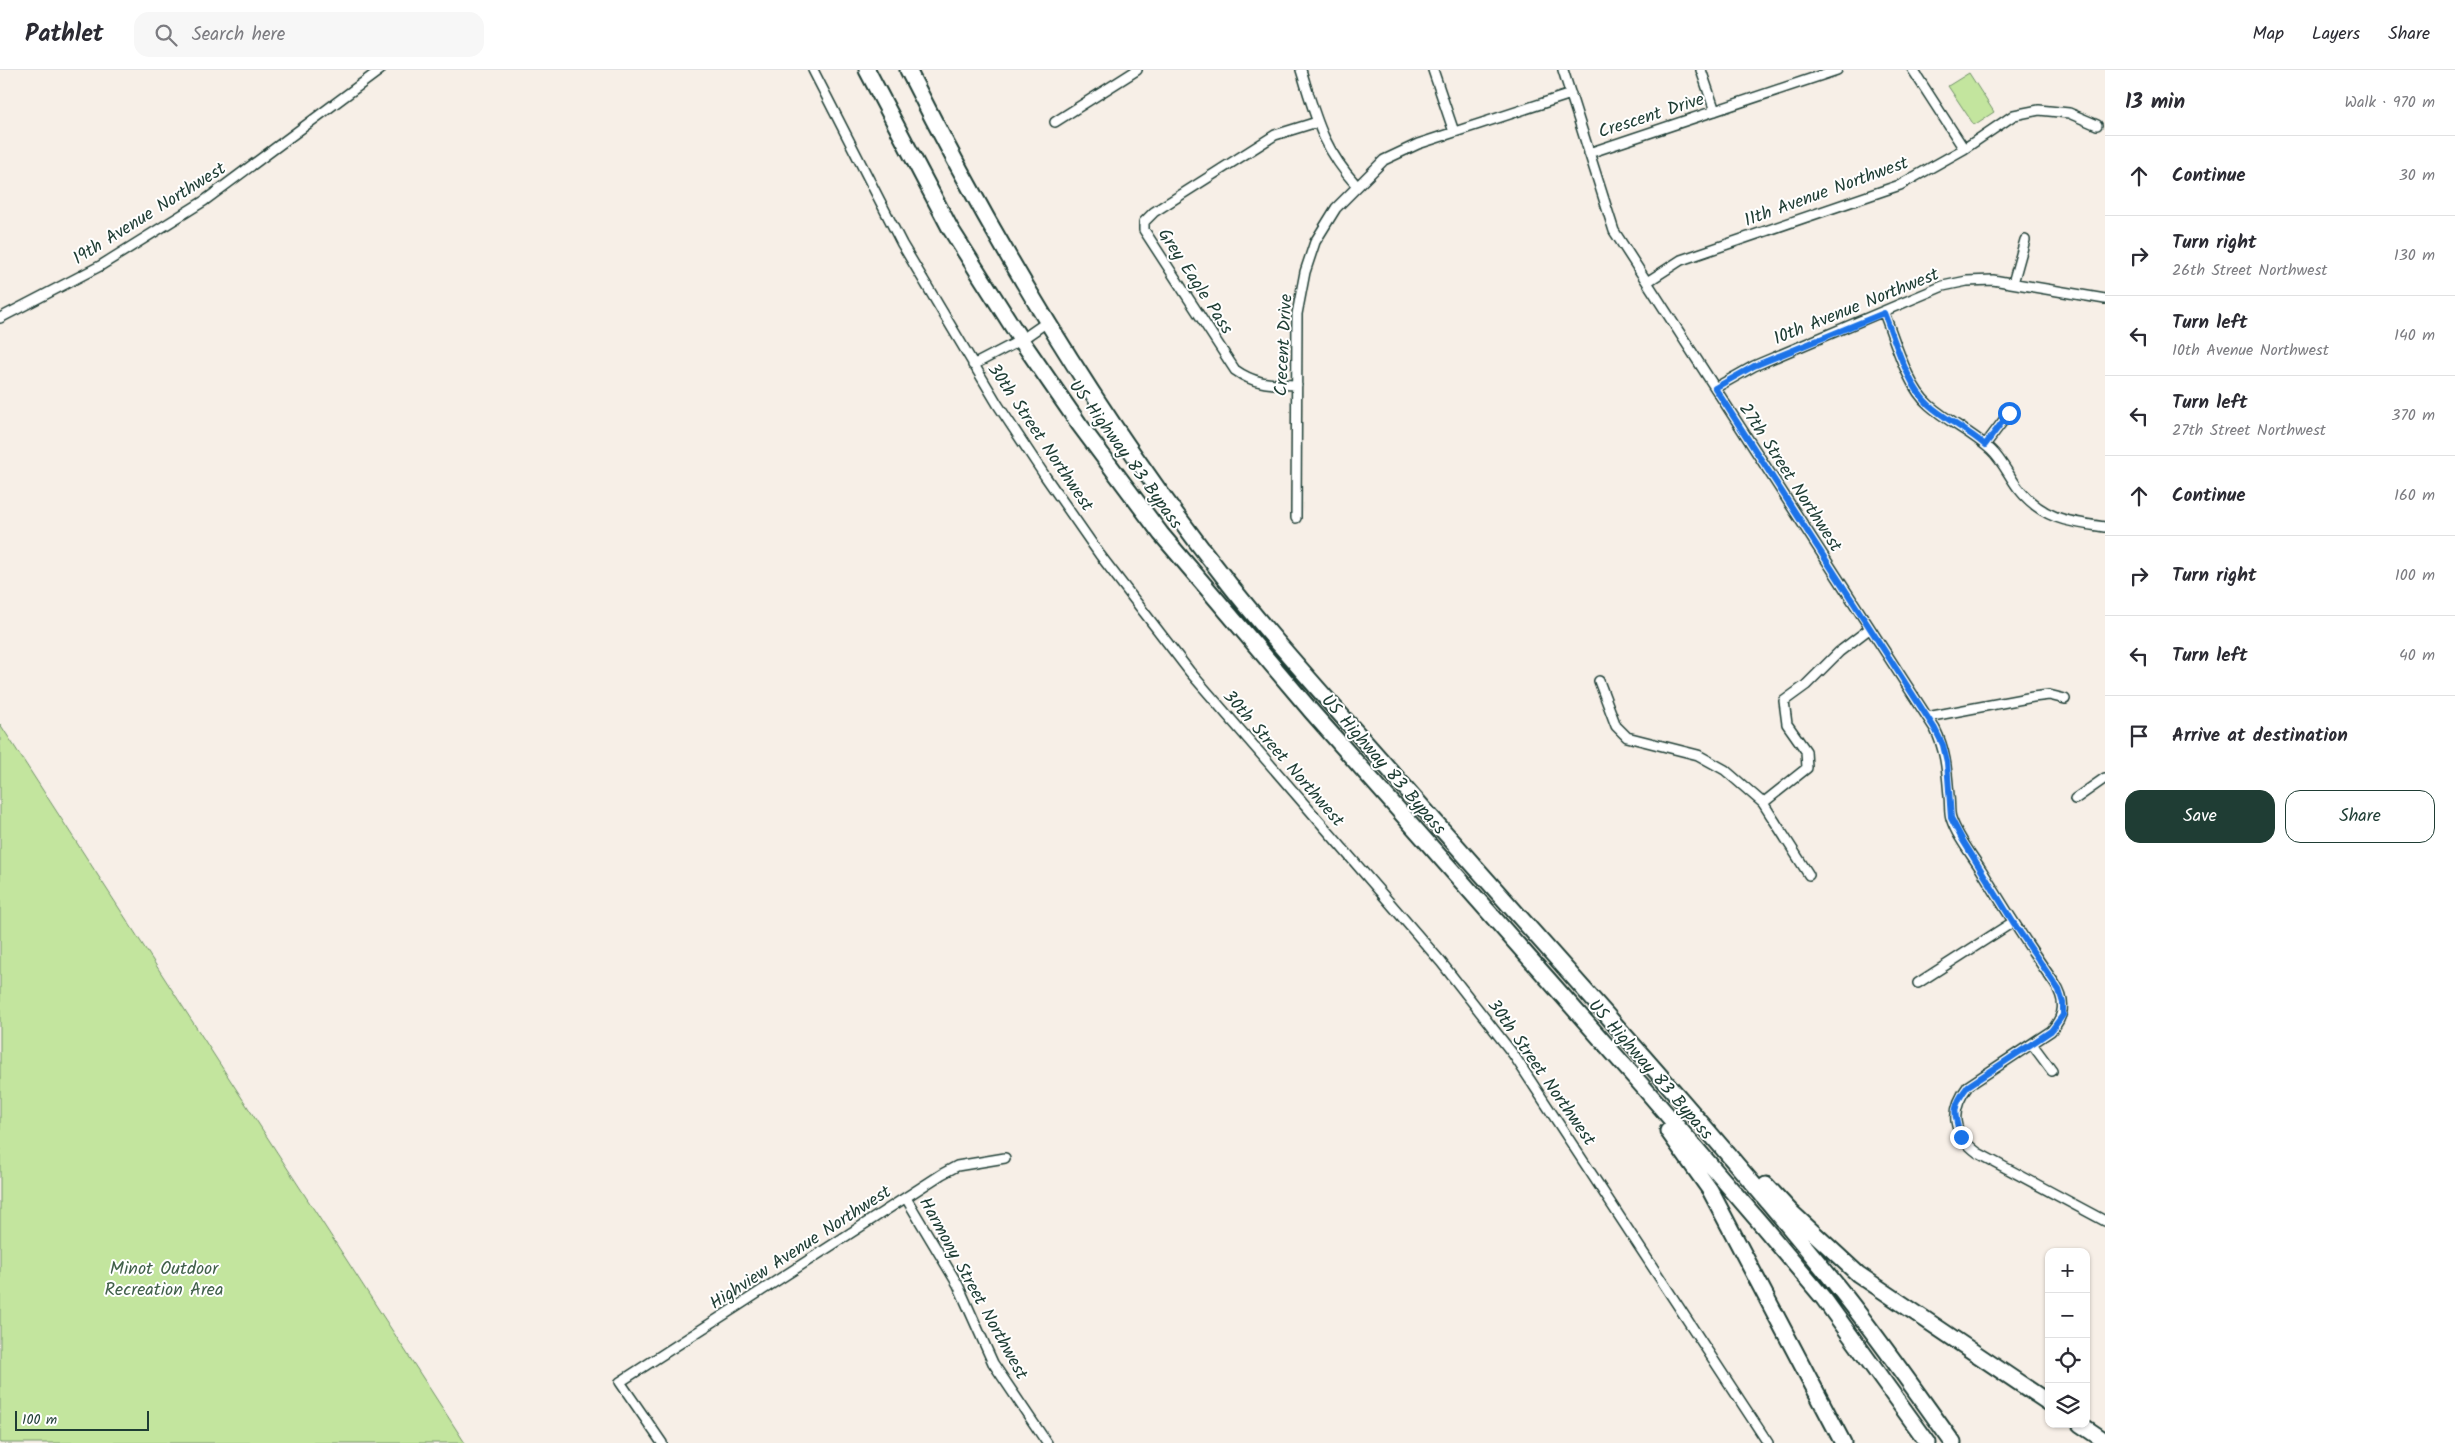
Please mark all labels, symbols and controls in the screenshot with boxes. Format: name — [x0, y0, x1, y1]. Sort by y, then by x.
search box — [134, 12, 484, 57]
text: Pathlet — [25, 15, 104, 54]
text: Search here — [192, 20, 285, 50]
text: Map — [2253, 20, 2284, 49]
text: Layers — [2312, 20, 2360, 49]
text: Share — [2388, 20, 2430, 49]
icon: search — [152, 21, 180, 49]
street label: Crescent Drive — [1595, 86, 1708, 147]
text: 13 min — [2125, 86, 2185, 119]
text: Walk · 970 m — [2345, 90, 2435, 115]
street label: 11th Avenue Northwest — [1740, 149, 1914, 236]
street label: 19th Avenue Northwest — [67, 155, 233, 273]
text: Continue — [2172, 161, 2245, 191]
icon: ahead — [2125, 162, 2153, 190]
text: 30 m — [2399, 163, 2435, 188]
street label: Grey Eagle Pass — [1149, 223, 1240, 341]
text: Turn right — [2172, 228, 2257, 258]
icon: right — [2125, 242, 2153, 270]
text: 130 m — [2394, 243, 2435, 268]
text: 26th Street Northwest — [2172, 258, 2328, 283]
street label: 10th Avenue Northwest — [1769, 261, 1945, 354]
street label: Crecent Drive — [1267, 293, 1302, 397]
text: Turn left — [2172, 308, 2247, 338]
icon: left — [2125, 322, 2153, 350]
text: 140 m — [2394, 323, 2435, 348]
text: 10th Avenue Northwest — [2172, 338, 2329, 363]
street label: 30th Street Northwest — [979, 358, 1101, 519]
street label: US Highway 83 Bypass — [1060, 374, 1189, 536]
text: Turn left — [2172, 388, 2247, 418]
street label: 27th Street Northwest — [1730, 397, 1850, 559]
route start — [1998, 402, 2021, 425]
icon: left — [2125, 402, 2153, 430]
text: 370 m — [2391, 403, 2435, 428]
text: 27th Street Northwest — [2172, 418, 2326, 443]
text: Continue — [2172, 481, 2245, 511]
icon: ahead — [2125, 482, 2153, 510]
text: 160 m — [2394, 483, 2435, 508]
text: Turn right — [2172, 561, 2257, 591]
icon: right — [2125, 562, 2153, 590]
text: 100 m — [2395, 563, 2435, 588]
text: Turn left — [2172, 641, 2247, 671]
icon: left — [2125, 642, 2153, 670]
text: 40 m — [2399, 643, 2435, 668]
street label: 30th Street Northwest — [1215, 684, 1351, 835]
street label: US Highway 83 Bypass — [1313, 688, 1453, 842]
text: Arrive at destination — [2172, 721, 2348, 751]
icon: arrive — [2125, 722, 2153, 750]
button: Save — [2125, 790, 2275, 843]
button: Share — [2285, 790, 2435, 843]
street label: 30th Street Northwest — [1479, 993, 1603, 1153]
street label: US Highway 83 Bypass — [1580, 993, 1720, 1147]
route end — [1950, 1126, 1973, 1149]
street label: Highview Avenue Northwest — [704, 1178, 898, 1318]
street label: Harmony Street Northwest — [910, 1192, 1036, 1386]
map controls — [2045, 1248, 2090, 1428]
button: + — [2045, 1248, 2090, 1293]
park label: Minot Outdoor Recreation Area — [105, 1255, 223, 1305]
button: − — [2045, 1293, 2090, 1338]
button: locate — [2045, 1338, 2090, 1383]
button: layers — [2045, 1383, 2090, 1428]
scale bar — [15, 1408, 149, 1431]
text: 100 m — [22, 1409, 57, 1431]

